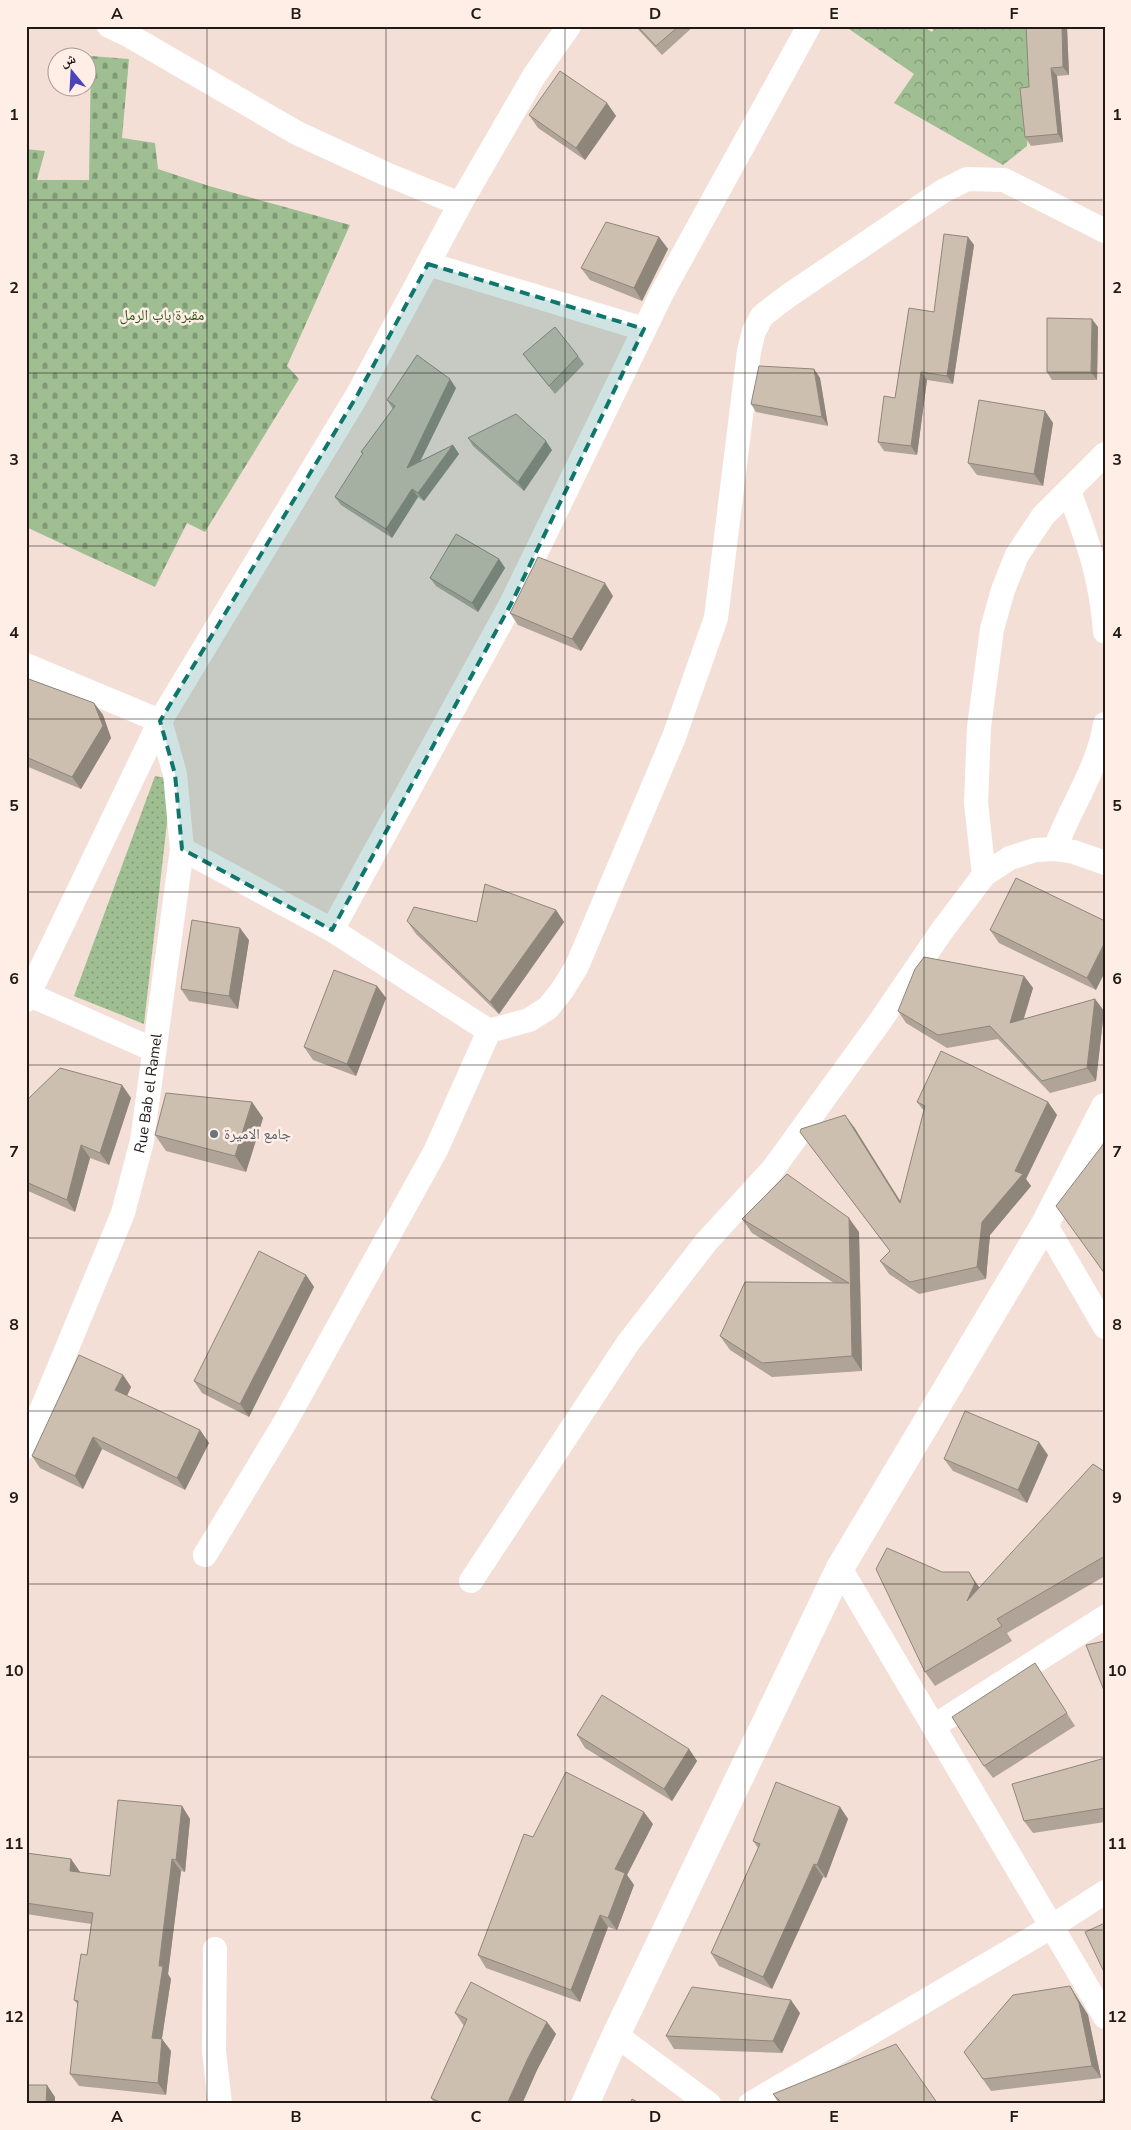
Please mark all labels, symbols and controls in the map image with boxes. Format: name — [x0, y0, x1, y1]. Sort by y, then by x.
text: A — [111, 3, 123, 25]
text: B — [290, 3, 302, 25]
text: C — [471, 3, 482, 25]
text: D — [649, 3, 661, 25]
text: E — [829, 3, 839, 25]
text: F — [1010, 3, 1019, 25]
north arrow — [48, 48, 98, 98]
text: ش — [58, 49, 78, 71]
text: 1 — [9, 104, 19, 126]
text: 1 — [1112, 104, 1122, 126]
text: 2 — [9, 277, 19, 299]
text: 2 — [1112, 277, 1122, 299]
park label: مقبرة باب الرمل — [120, 305, 205, 325]
text: 3 — [9, 449, 19, 471]
text: 3 — [1112, 449, 1122, 471]
text: 4 — [9, 622, 19, 644]
text: 4 — [1112, 622, 1122, 644]
text: 5 — [9, 795, 19, 817]
text: 5 — [1112, 795, 1122, 817]
text: 6 — [9, 968, 19, 990]
text: 6 — [1112, 968, 1122, 990]
street label: Rue Bab el Ramel — [129, 1032, 167, 1155]
place label: جامع الاميرة — [224, 1124, 291, 1144]
marker: جامع الاميرة — [208, 1128, 220, 1140]
text: 7 — [9, 1141, 19, 1163]
text: 7 — [1112, 1141, 1122, 1163]
text: 8 — [9, 1314, 19, 1336]
text: 8 — [1112, 1314, 1122, 1336]
text: 9 — [9, 1487, 19, 1509]
text: 9 — [1112, 1487, 1122, 1509]
text: 10 — [4, 1660, 24, 1682]
text: 10 — [1107, 1660, 1127, 1682]
text: 11 — [4, 1833, 24, 1855]
text: 11 — [1107, 1833, 1127, 1855]
text: 12 — [4, 2006, 24, 2028]
text: 12 — [1107, 2006, 1127, 2028]
text: A — [111, 2106, 123, 2128]
text: B — [290, 2106, 302, 2128]
text: C — [471, 2106, 482, 2128]
text: D — [649, 2106, 661, 2128]
text: E — [829, 2106, 839, 2128]
text: F — [1010, 2106, 1019, 2128]

